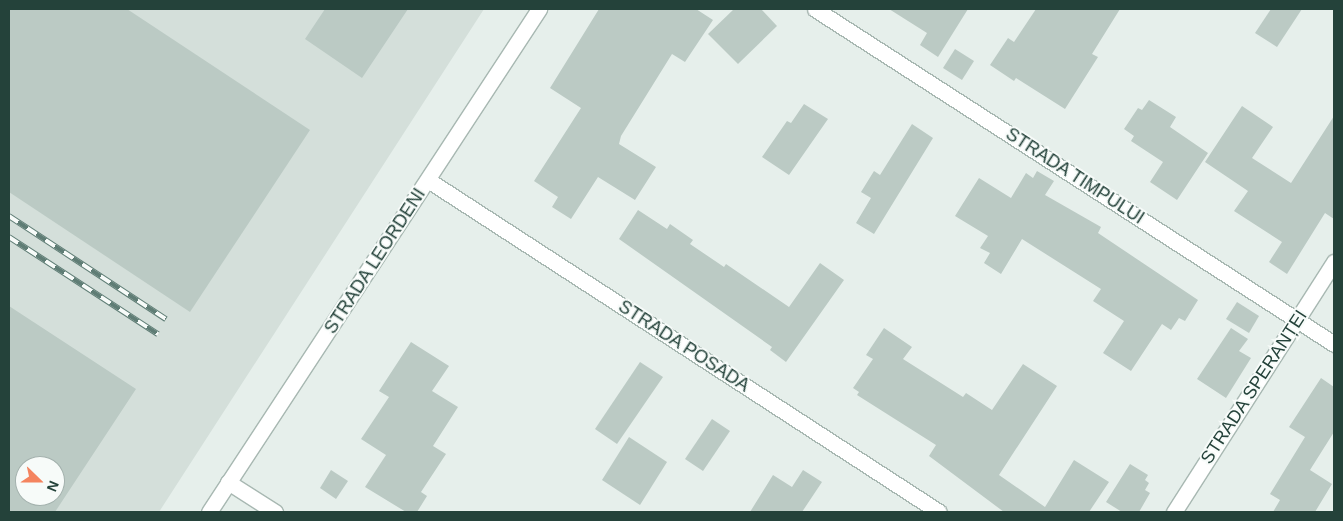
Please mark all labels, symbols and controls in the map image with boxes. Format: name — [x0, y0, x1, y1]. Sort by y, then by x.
street label: STRADA TIMPULUI — [1001, 123, 1149, 229]
street label: STRADA LEORDENI — [320, 184, 430, 338]
street label: STRADA POSADA — [614, 295, 754, 397]
street label: STRADA SPERANȚEI — [1196, 306, 1312, 468]
north arrow — [15, 456, 65, 506]
text: N — [44, 479, 62, 494]

